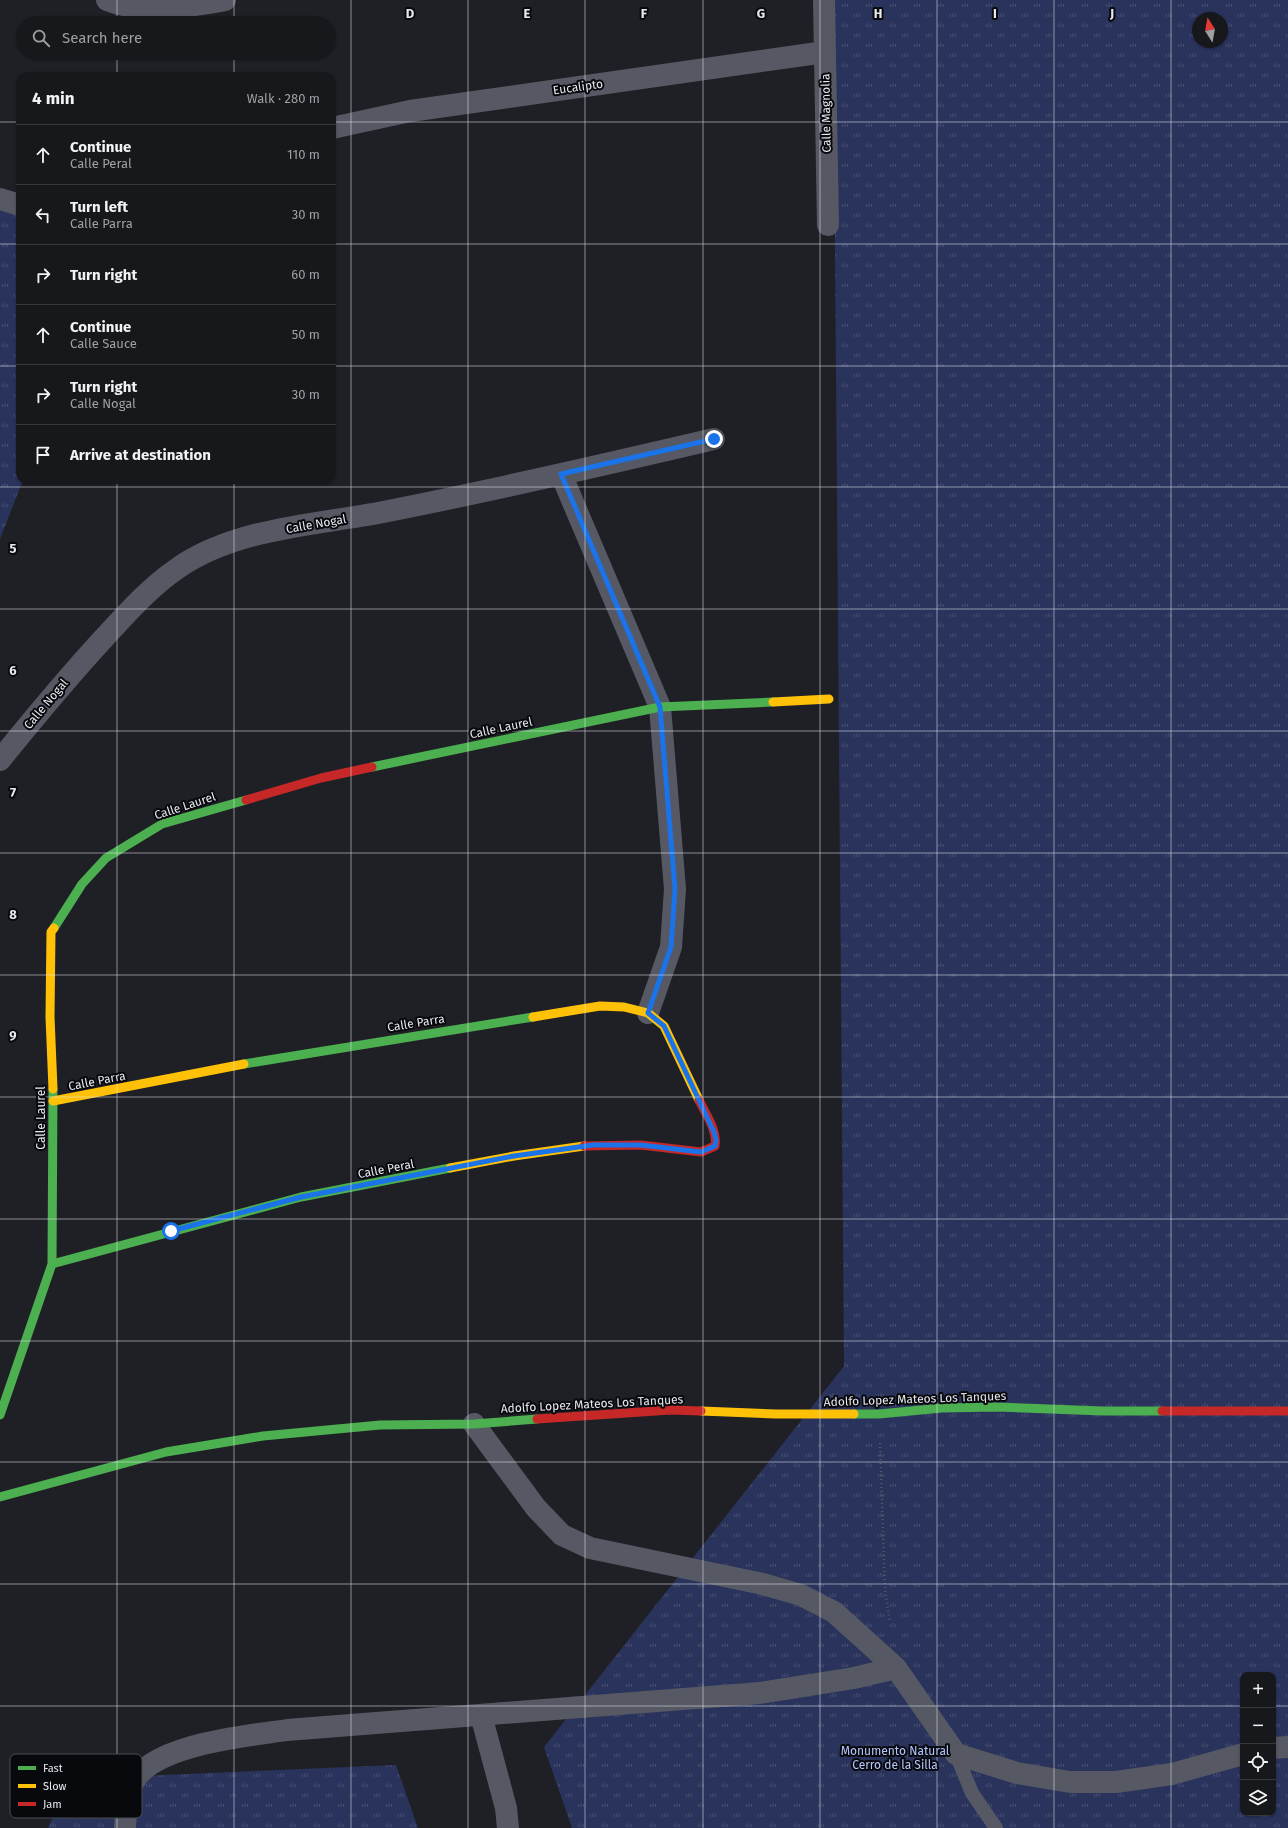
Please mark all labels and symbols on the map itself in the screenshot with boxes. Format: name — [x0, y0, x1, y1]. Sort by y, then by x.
text: D — [406, 6, 415, 21]
text: E — [524, 6, 531, 21]
text: F — [641, 6, 648, 21]
text: G — [757, 6, 765, 21]
text: H — [874, 6, 882, 21]
text: I — [993, 6, 997, 21]
text: J — [1109, 6, 1114, 21]
north arrow — [1192, 12, 1228, 48]
street label: Calle Magnolia — [818, 73, 834, 153]
street label: Eucalipto — [552, 77, 604, 97]
route end — [705, 430, 723, 448]
street label: Calle Nogal — [285, 512, 348, 536]
text: 5 — [10, 541, 17, 556]
text: 6 — [9, 663, 17, 678]
street label: Calle Nogal — [21, 676, 71, 732]
street label: Calle Laurel — [469, 714, 534, 741]
text: 7 — [10, 785, 16, 800]
street label: Calle Laurel — [153, 789, 218, 822]
text: 8 — [9, 907, 17, 922]
street label: Calle Parra — [386, 1012, 446, 1034]
text: 9 — [9, 1028, 17, 1043]
street label: Calle Parra — [67, 1069, 127, 1093]
street label: Calle Laurel — [34, 1086, 48, 1150]
street label: Calle Peral — [357, 1157, 416, 1181]
route start — [162, 1222, 180, 1240]
street label: Adolfo Lopez Mateos Los Tanques — [823, 1389, 1007, 1409]
street label: Adolfo Lopez Mateos Los Tanques — [500, 1392, 684, 1416]
park label: Monumento Natural Cerro de la Silla — [841, 1744, 950, 1772]
legend — [10, 1754, 142, 1818]
text: Fast — [43, 1762, 63, 1775]
text: Slow — [43, 1780, 67, 1793]
text: Jam — [43, 1798, 62, 1811]

